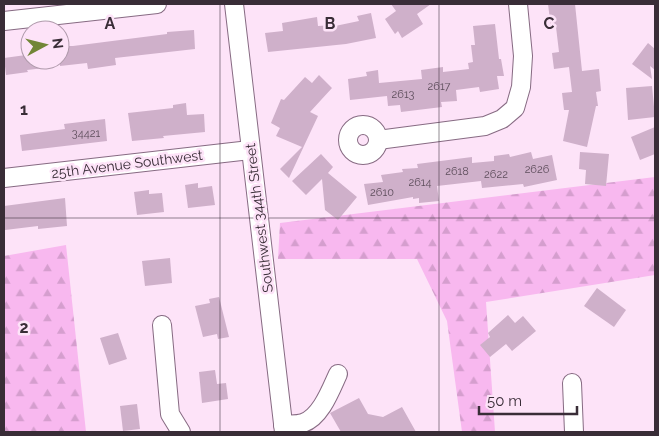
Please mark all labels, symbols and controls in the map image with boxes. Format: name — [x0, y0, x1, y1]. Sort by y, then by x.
text: A — [105, 14, 116, 33]
text: B — [325, 14, 336, 33]
text: C — [544, 14, 555, 33]
north arrow — [20, 20, 70, 70]
text: N — [49, 37, 66, 50]
house number: 2617 — [428, 80, 451, 93]
house number: 2613 — [392, 88, 415, 101]
text: 1 — [20, 100, 28, 119]
house number: 34421 — [72, 127, 100, 140]
street label: Southwest 344th Street — [242, 142, 276, 294]
street label: 25th Avenue Southwest — [50, 147, 204, 181]
house number: 2626 — [525, 163, 550, 176]
house number: 2618 — [445, 165, 469, 178]
house number: 2622 — [484, 168, 508, 181]
house number: 2614 — [408, 176, 432, 189]
house number: 2610 — [370, 186, 394, 199]
text: 2 — [19, 318, 29, 337]
scale bar — [479, 384, 576, 416]
text: 50 m — [487, 392, 522, 410]

